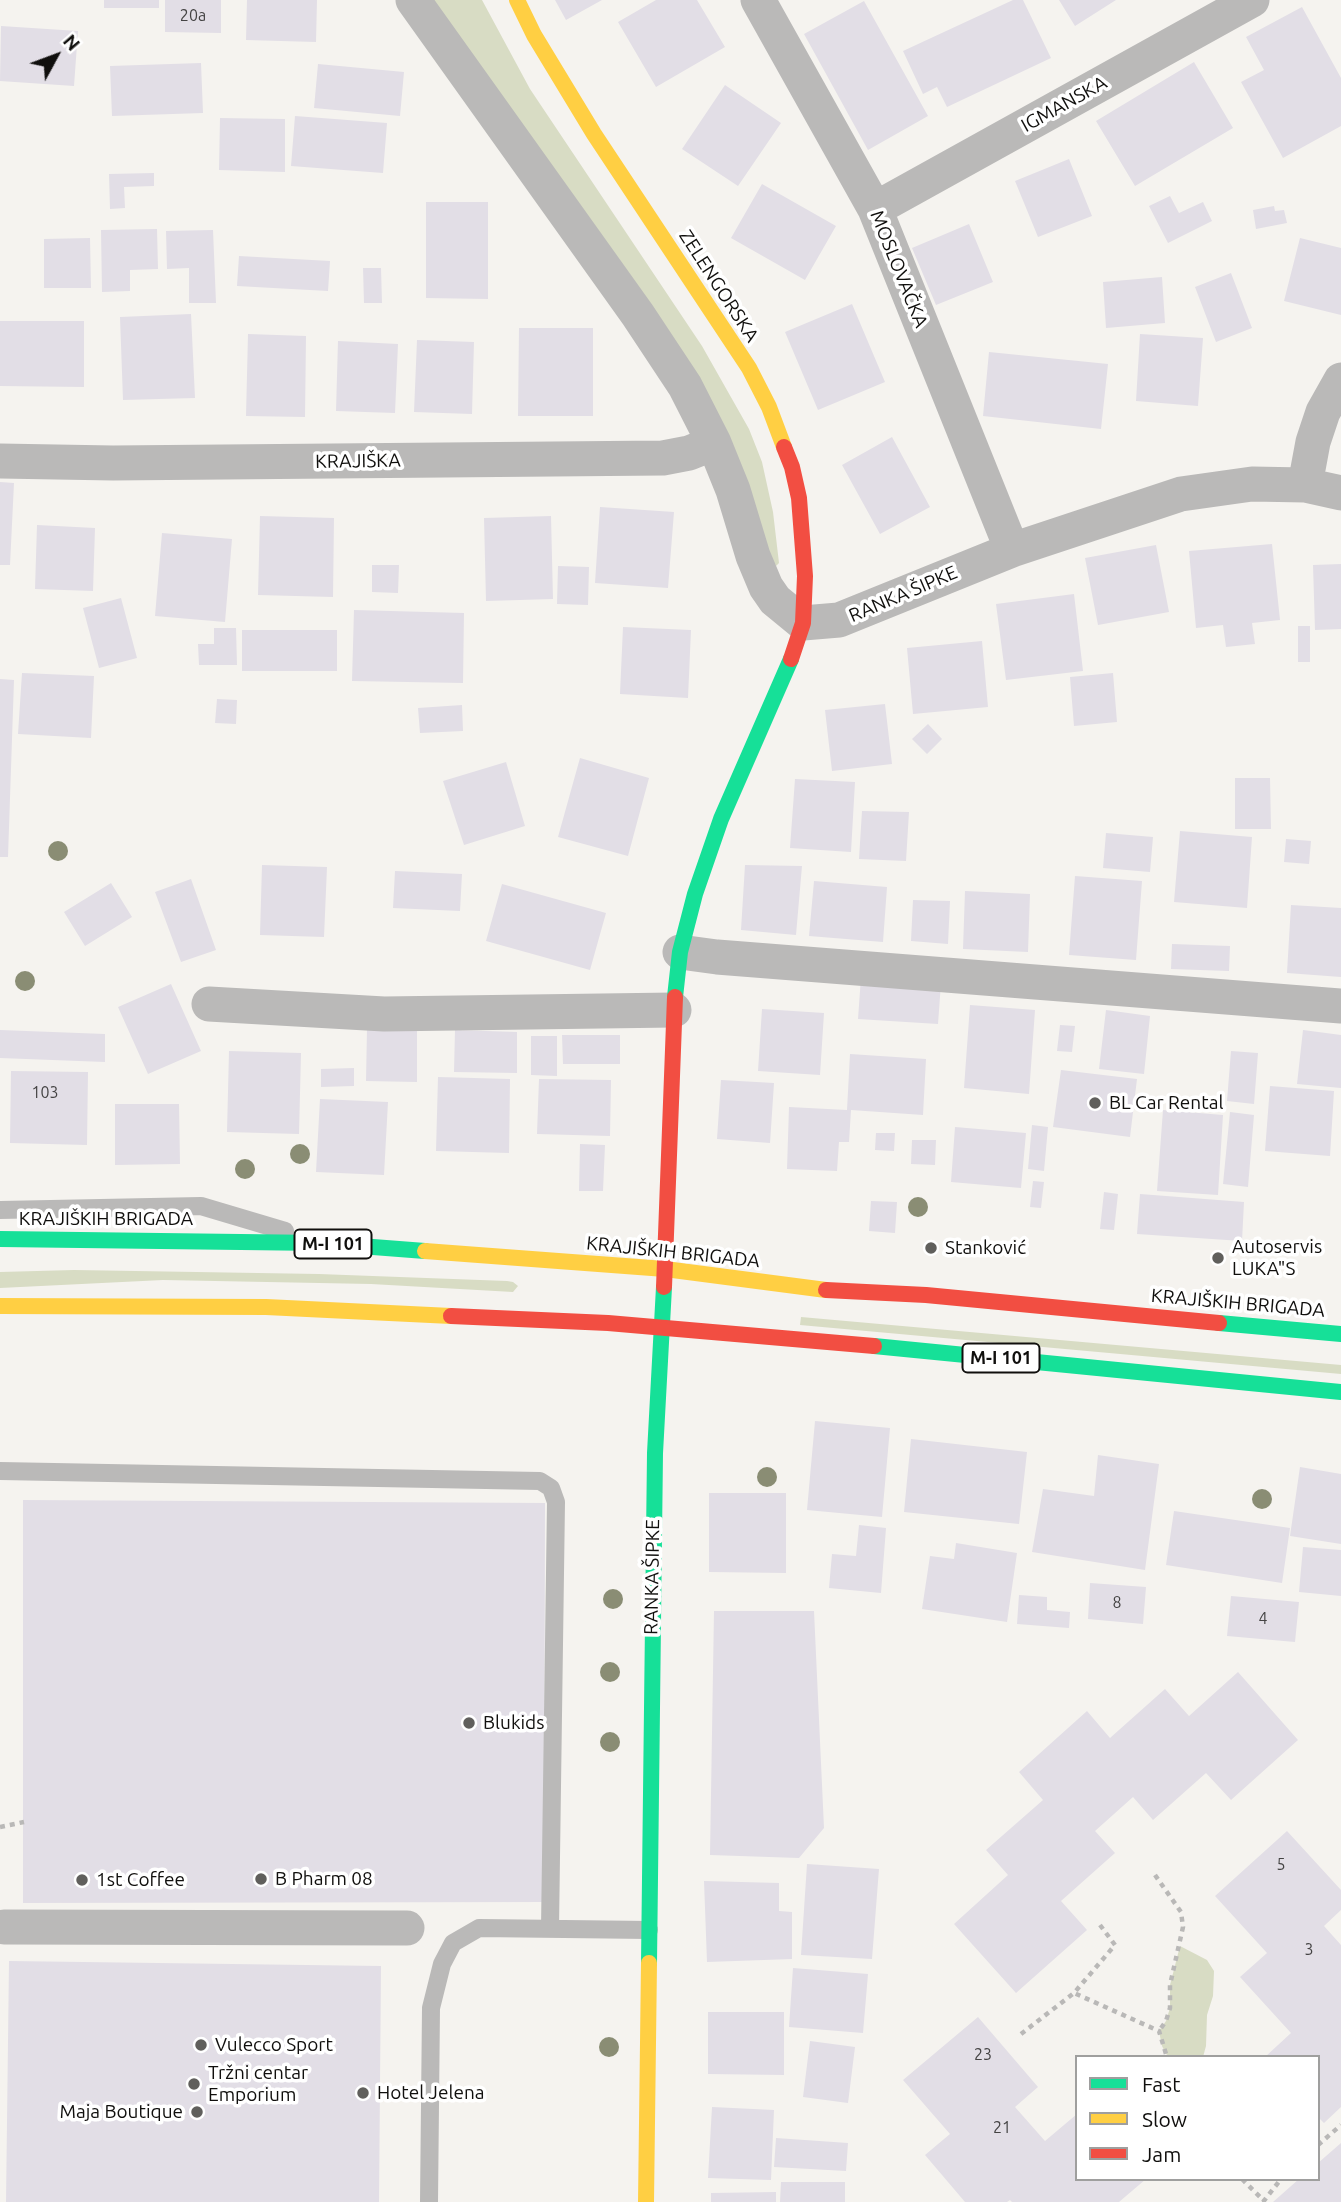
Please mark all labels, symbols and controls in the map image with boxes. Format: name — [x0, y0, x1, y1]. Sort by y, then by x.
house number: 20a — [180, 6, 206, 26]
north arrow — [21, 21, 91, 91]
text: N — [59, 30, 85, 55]
street label: IGMANSKA — [1017, 71, 1111, 137]
street label: MOSLOVAČKA — [865, 207, 933, 331]
street label: ZELENGORSKA — [674, 226, 764, 346]
street label: KRAJIŠKA — [315, 449, 401, 473]
street label: RANKA ŠIPKE — [845, 561, 961, 627]
house number: 103 — [31, 1083, 59, 1103]
place label: BL Car Rental — [1109, 1092, 1223, 1114]
marker: BL Car Rental — [1087, 1095, 1103, 1111]
street label: KRAJIŠKIH BRIGADA — [19, 1208, 193, 1230]
road number: M-I 101 — [294, 1230, 372, 1259]
street label: KRAJIŠKIH BRIGADA — [585, 1232, 761, 1272]
place label: Autoservis LUKA"S — [1232, 1236, 1322, 1280]
place label: Stanković — [945, 1237, 1026, 1259]
marker: Stanković — [923, 1240, 939, 1256]
marker: Autoservis LUKA"S — [1210, 1250, 1226, 1266]
street label: KRAJIŠKIH BRIGADA — [1150, 1284, 1326, 1322]
road number: M-I 101 — [962, 1344, 1040, 1372]
street label: RANKA ŠIPKE — [640, 1519, 664, 1635]
house number: 8 — [1112, 1593, 1122, 1613]
house number: 4 — [1258, 1609, 1268, 1629]
place label: Blukids — [483, 1712, 544, 1734]
marker: Blukids — [461, 1715, 477, 1731]
house number: 5 — [1276, 1855, 1286, 1875]
place label: B Pharm 08 — [275, 1868, 373, 1890]
place label: 1st Coffee — [96, 1869, 185, 1891]
marker: B Pharm 08 — [253, 1871, 269, 1887]
marker: 1st Coffee — [74, 1872, 90, 1888]
house number: 3 — [1304, 1940, 1314, 1960]
place label: Vulecco Sport — [215, 2034, 333, 2056]
marker: Vulecco Sport — [193, 2037, 209, 2053]
house number: 23 — [974, 2045, 992, 2065]
legend — [1075, 2055, 1320, 2181]
place label: Tržni centar Emporium — [208, 2062, 308, 2106]
text: Fast — [1142, 2072, 1180, 2096]
marker: Tržni centar Emporium — [186, 2076, 202, 2092]
place label: Hotel Jelena — [377, 2082, 485, 2104]
marker: Hotel Jelena — [355, 2085, 371, 2101]
place label: Maja Boutique — [59, 2101, 183, 2123]
marker: Maja Boutique — [189, 2104, 205, 2120]
text: Slow — [1142, 2107, 1187, 2131]
house number: 21 — [993, 2118, 1011, 2138]
text: Jam — [1142, 2142, 1181, 2166]

